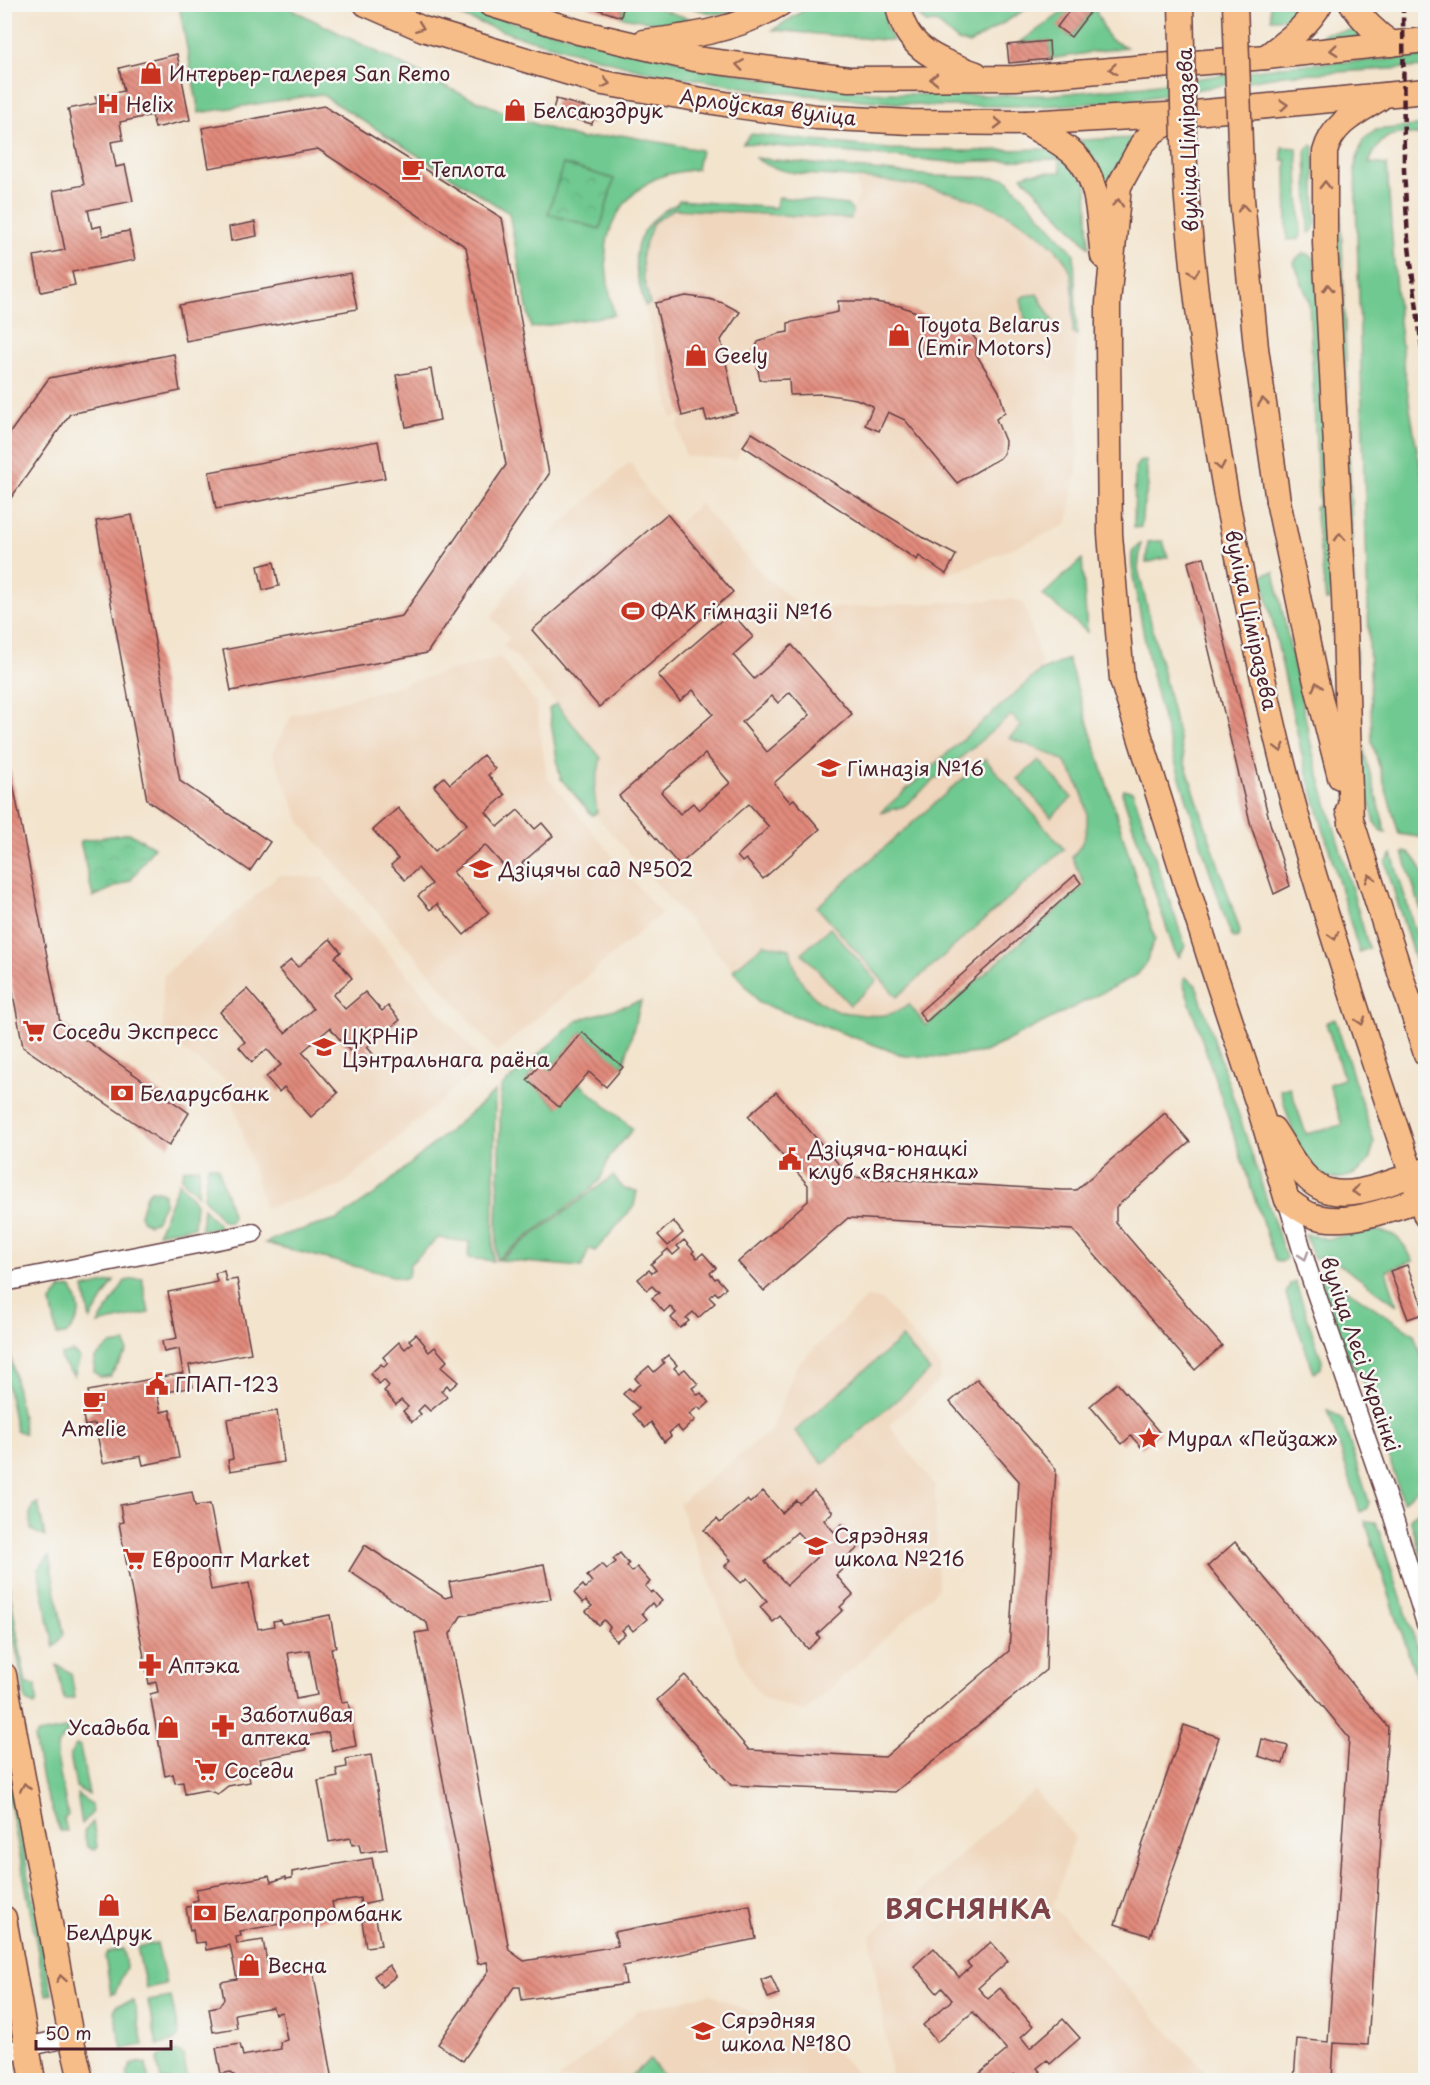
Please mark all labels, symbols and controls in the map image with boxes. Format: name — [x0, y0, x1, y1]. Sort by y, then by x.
one-way arrow — [413, 20, 424, 32]
one-way arrow — [1329, 43, 1338, 56]
street label: вуліца Ціміразева — [1169, 47, 1205, 232]
place label: Интерьер-галерея San Remo — [169, 58, 450, 88]
one-way arrow — [735, 59, 744, 72]
shop icon: Интерьер-галерея San Remo — [138, 60, 164, 86]
one-way arrow — [1109, 62, 1118, 75]
one-way arrow — [929, 73, 938, 85]
one-way arrow — [601, 76, 611, 89]
street label: Арлоўская вуліца — [678, 81, 859, 133]
place label: Helix — [126, 89, 173, 119]
hospital icon: Helix — [95, 91, 121, 117]
place label: Белсаюздрук — [533, 95, 663, 125]
shop icon: Белсаюздрук — [502, 97, 528, 123]
one-way arrow — [1280, 99, 1289, 112]
one-way arrow — [994, 117, 1003, 129]
place label: Теплота — [431, 154, 507, 184]
cafe icon: Теплота — [400, 156, 426, 182]
one-way arrow — [1319, 180, 1331, 189]
one-way arrow — [1111, 199, 1124, 208]
one-way arrow — [1237, 203, 1250, 213]
one-way arrow — [1187, 268, 1200, 277]
one-way arrow — [1321, 283, 1334, 292]
place label: Toyota Belarus (Emir Motors) — [917, 309, 1060, 362]
shop icon: Toyota Belarus (Emir Motors) — [886, 322, 912, 348]
place label: Geely — [714, 340, 768, 370]
shop icon: Geely — [683, 342, 709, 368]
one-way arrow — [1258, 397, 1270, 407]
one-way arrow — [1214, 461, 1226, 470]
street label: вуліца Ціміразева — [1218, 527, 1286, 714]
one-way arrow — [1334, 533, 1347, 542]
place label: ФАК гімназіі №16 — [651, 596, 832, 626]
sports icon: ФАК гімназіі №16 — [620, 598, 646, 624]
one-way arrow — [1311, 681, 1324, 691]
one-way arrow — [1273, 743, 1286, 753]
place label: Гімназія №16 — [847, 753, 984, 783]
school or university icon: Гімназія №16 — [816, 755, 842, 781]
place label: Дзіцячы сад №502 — [498, 854, 693, 884]
school or university icon: Дзіцячы сад №502 — [468, 856, 494, 882]
one-way arrow — [1365, 873, 1377, 884]
one-way arrow — [1326, 930, 1339, 941]
one-way arrow — [1354, 1015, 1367, 1026]
place label: Соседи Экспресс — [52, 1016, 219, 1046]
supermarket icon: Соседи Экспресс — [21, 1018, 47, 1044]
place label: ЦКРНіР Цэнтральнага раёна — [342, 1021, 550, 1074]
school or university icon: ЦКРНіР Цэнтральнага раёна — [311, 1034, 337, 1060]
place label: Беларусбанк — [140, 1078, 269, 1108]
bank icon: Беларусбанк — [109, 1080, 135, 1106]
place label: Дзіцяча-юнацкі клуб «Вяснянка» — [807, 1133, 979, 1186]
public building icon: Дзіцяча-юнацкі клуб «Вяснянка» — [777, 1146, 803, 1172]
one-way arrow — [1351, 1184, 1361, 1197]
one-way arrow — [1297, 1250, 1309, 1261]
street label: вуліца Лесі Украінкі — [1314, 1252, 1408, 1456]
place label: ГПАП-123 — [175, 1369, 279, 1399]
public building icon: ГПАП-123 — [144, 1371, 170, 1397]
cafe icon: Amelie — [81, 1388, 107, 1414]
place label: Amelie — [61, 1413, 127, 1443]
place label: Мурал «Пейзаж» — [1167, 1423, 1338, 1453]
place icon: Мурал «Пейзаж» — [1136, 1425, 1162, 1451]
place label: Сярэдняя школа №216 — [834, 1520, 965, 1573]
school or university icon: Сярэдняя школа №216 — [803, 1533, 829, 1559]
place label: Евроопт Market — [152, 1544, 310, 1574]
supermarket icon: Евроопт Market — [121, 1546, 147, 1572]
place label: Аптэка — [168, 1650, 240, 1680]
pharmacy icon: Аптэка — [137, 1652, 163, 1678]
place label: Заботливая аптека — [240, 1699, 354, 1752]
place label: Усадьба — [68, 1712, 151, 1742]
pharmacy icon: Заботливая аптека — [210, 1713, 236, 1739]
shop icon: Усадьба — [155, 1714, 181, 1740]
place label: Соседи — [224, 1755, 294, 1785]
supermarket icon: Соседи — [193, 1757, 219, 1783]
one-way arrow — [19, 1783, 32, 1793]
district label: ВЯСНЯНКА — [885, 1889, 1053, 1928]
shop icon: БелДрук — [96, 1892, 122, 1918]
place label: Белагропромбанк — [223, 1898, 402, 1928]
bank icon: Белагропромбанк — [192, 1900, 218, 1926]
place label: БелДрук — [66, 1917, 152, 1947]
place label: Весна — [267, 1950, 327, 1980]
shop icon: Весна — [236, 1952, 262, 1978]
one-way arrow — [55, 1975, 68, 1985]
place label: Сярэдняя школа №180 — [721, 2005, 851, 2058]
scale bar — [36, 2013, 171, 2051]
school or university icon: Сярэдняя школа №180 — [690, 2018, 716, 2044]
text: 50 m — [45, 2019, 92, 2046]

